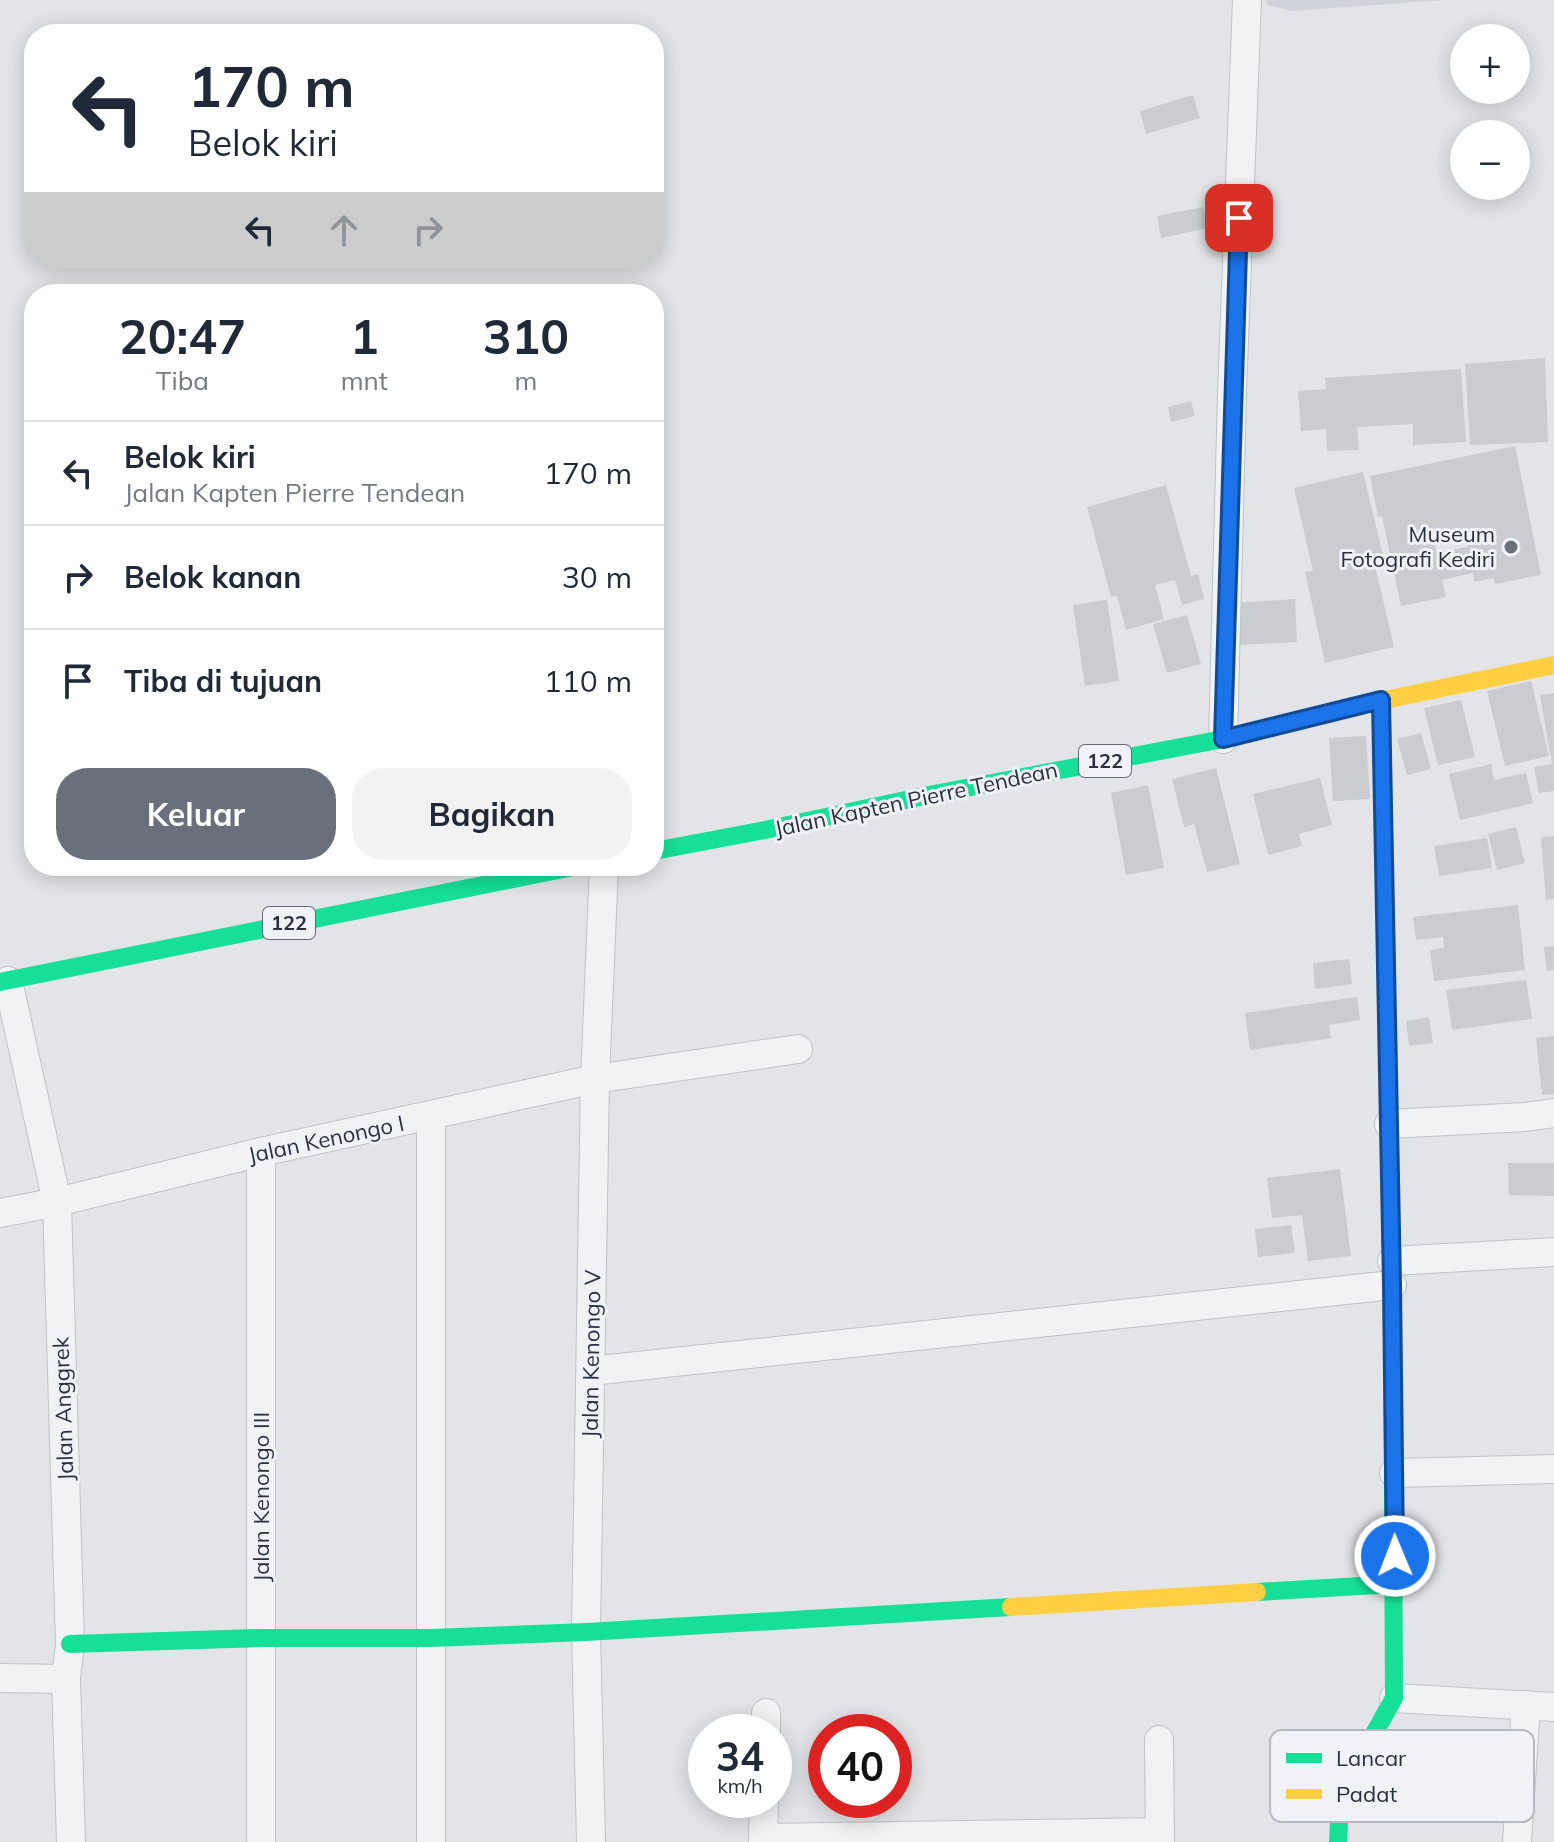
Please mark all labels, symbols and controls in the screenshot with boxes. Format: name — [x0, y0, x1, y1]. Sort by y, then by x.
map controls — [1450, 24, 1530, 200]
button: + — [1450, 24, 1530, 104]
text: 170 m — [188, 51, 355, 121]
icon: left — [56, 56, 160, 160]
text: Belok kiri — [188, 120, 338, 165]
button: − — [1450, 120, 1530, 200]
pin — [1205, 184, 1273, 252]
icon: arrive — [1217, 196, 1261, 240]
icon: left — [238, 208, 282, 252]
icon: ahead — [322, 208, 366, 252]
icon: right — [406, 208, 450, 252]
text: 20:47 — [119, 306, 246, 366]
text: 1 — [350, 306, 379, 366]
text: 310 — [483, 306, 569, 366]
text: Tiba — [156, 364, 209, 397]
text: mnt — [341, 364, 388, 397]
text: m — [515, 364, 537, 397]
text: Belok kiri — [124, 438, 256, 476]
icon: left — [56, 451, 100, 495]
text: 170 m — [544, 454, 632, 492]
text: Jalan Kapten Pierre Tendean — [124, 476, 465, 509]
place label: Museum Fotografi Kediri — [1340, 520, 1495, 573]
marker: Museum Fotografi Kediri — [1502, 538, 1520, 556]
icon: right — [56, 555, 100, 599]
text: Belok kanan — [124, 558, 301, 596]
text: 30 m — [562, 558, 632, 596]
icon: arrive — [56, 659, 100, 703]
text: Tiba di tujuan — [124, 662, 322, 700]
text: 110 m — [544, 662, 632, 700]
road number: 122 — [1079, 745, 1131, 777]
street label: Jalan Kapten Pierre Tendean — [772, 755, 1060, 843]
button: Keluar — [56, 768, 336, 860]
button: Bagikan — [352, 768, 632, 860]
road number: 122 — [263, 907, 315, 939]
street label: Jalan Kenongo I — [245, 1109, 407, 1169]
street label: Jalan Kenongo V — [576, 1269, 606, 1438]
street label: Jalan Anggrek — [46, 1336, 80, 1482]
street label: Jalan Kenongo III — [247, 1412, 275, 1582]
position arrow — [1353, 1514, 1437, 1598]
speed limit sign: 40 — [808, 1714, 912, 1818]
legend — [1270, 1730, 1534, 1822]
text: 34 — [716, 1731, 764, 1781]
text: Lancar — [1336, 1744, 1406, 1772]
text: km/h — [717, 1773, 763, 1798]
text: Padat — [1336, 1780, 1397, 1808]

